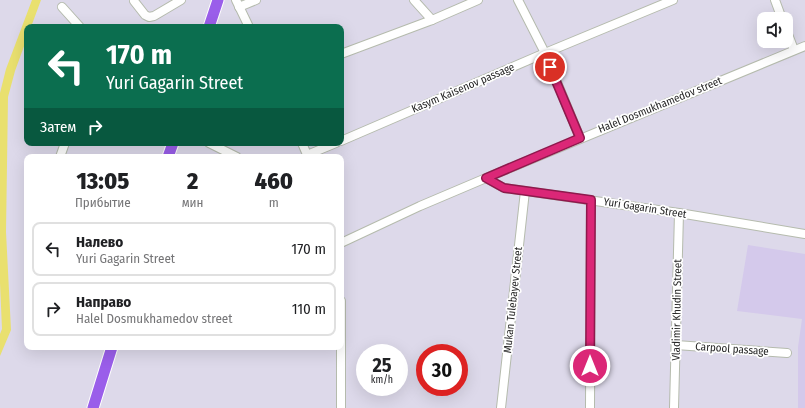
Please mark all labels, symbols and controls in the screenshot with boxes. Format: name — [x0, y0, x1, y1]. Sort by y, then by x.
map controls — [757, 12, 793, 48]
button: sound — [757, 12, 793, 48]
text: 170 m — [106, 38, 172, 71]
icon: left — [40, 40, 92, 92]
pin — [533, 50, 567, 84]
icon: arrive — [539, 56, 561, 78]
street label: Kasym Kaisenov passage — [410, 60, 516, 116]
text: Yuri Gagarin Street — [106, 72, 243, 94]
street label: Halel Dosmukhamedov street — [596, 74, 724, 136]
icon: right — [84, 116, 106, 138]
text: Затем — [40, 118, 76, 136]
text: 13:05 — [76, 167, 129, 195]
text: 2 — [187, 167, 198, 195]
text: 460 — [254, 167, 293, 195]
text: Прибытие — [75, 195, 131, 210]
text: мин — [182, 195, 203, 210]
text: m — [269, 195, 279, 210]
street label: Yuri Gagarin Street — [603, 195, 688, 221]
text: Налево — [76, 233, 123, 251]
icon: left — [42, 238, 64, 260]
text: 170 m — [291, 240, 326, 258]
street label: Mukan Tulebayev Street — [501, 246, 525, 354]
text: Yuri Gagarin Street — [76, 251, 175, 266]
street label: Vladimir Khudin Street — [670, 259, 684, 361]
text: Направо — [76, 293, 131, 311]
icon: right — [42, 298, 64, 320]
text: 110 m — [292, 300, 326, 318]
text: Halel Dosmukhamedov street — [76, 311, 233, 326]
street label: Carpool passage — [695, 340, 769, 358]
speed limit sign: 30 — [416, 344, 468, 396]
position arrow — [569, 345, 611, 387]
text: 25 — [372, 353, 392, 377]
text: km/h — [371, 374, 393, 386]

